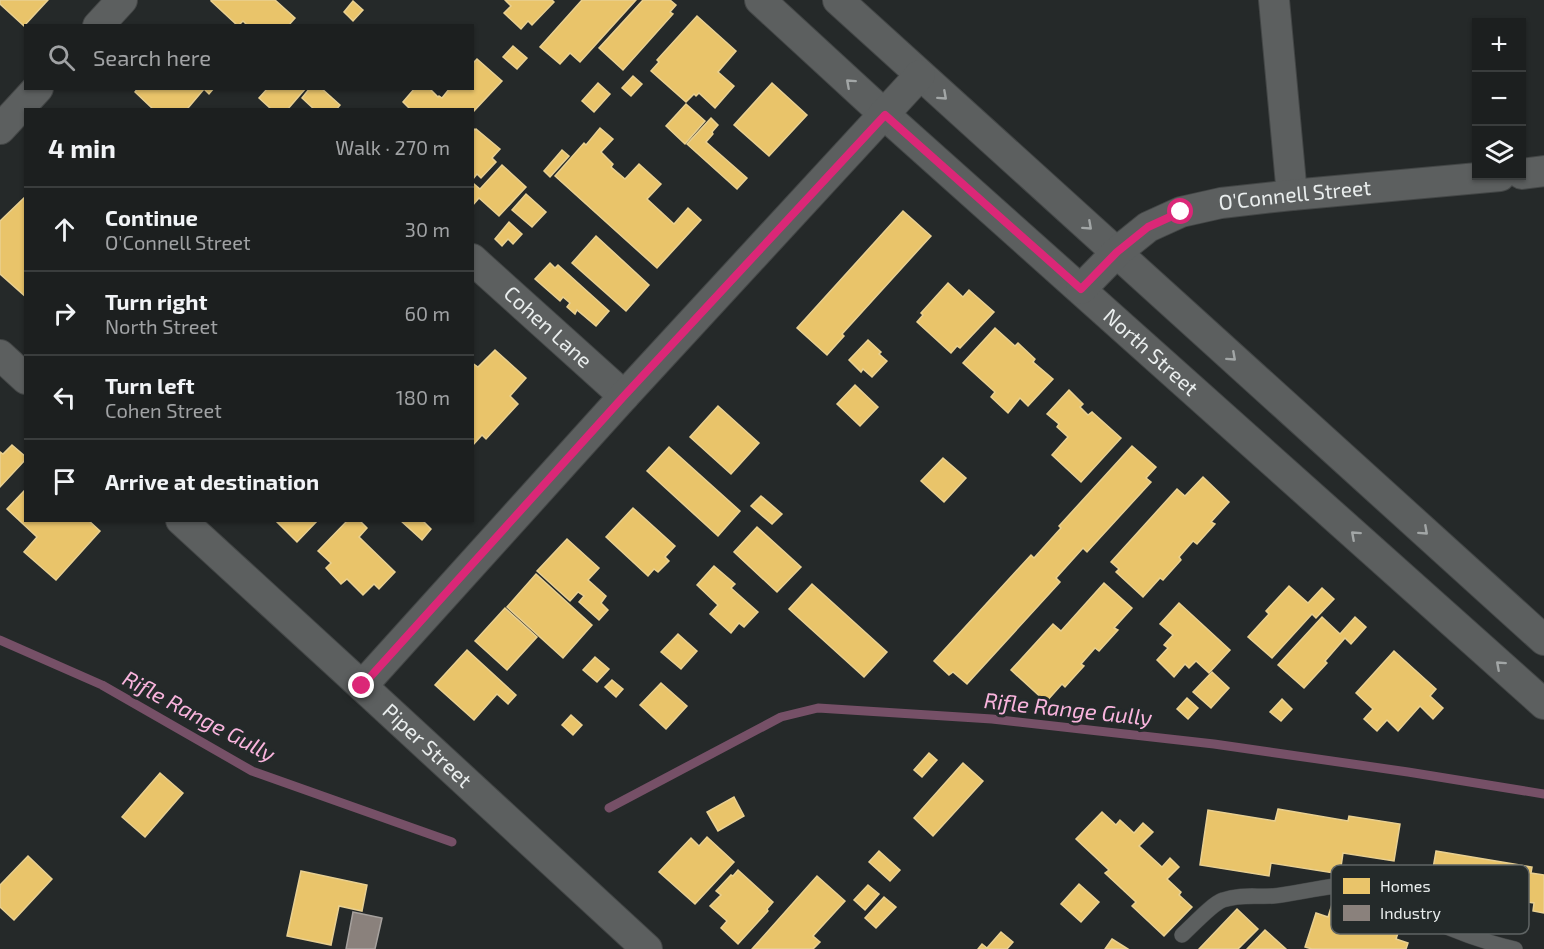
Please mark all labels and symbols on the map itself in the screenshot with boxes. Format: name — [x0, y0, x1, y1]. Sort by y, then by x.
one-way arrow — [847, 79, 857, 90]
one-way arrow — [936, 89, 947, 100]
street label: O'Connell Street — [1217, 174, 1372, 214]
route start — [1167, 198, 1193, 224]
one-way arrow — [1081, 219, 1092, 230]
street label: Cohen Lane — [500, 280, 598, 372]
street label: North Street — [1099, 302, 1204, 400]
one-way arrow — [1226, 350, 1236, 361]
one-way arrow — [1417, 524, 1427, 535]
one-way arrow — [1352, 531, 1362, 542]
one-way arrow — [1497, 661, 1507, 672]
water label: Rifle Range Gully — [118, 664, 280, 767]
route end — [348, 672, 374, 698]
water label: Rifle Range Gully — [983, 686, 1154, 731]
street label: Piper Street — [378, 698, 478, 792]
legend — [1331, 865, 1529, 934]
text: Homes — [1380, 876, 1431, 895]
text: Industry — [1380, 903, 1441, 922]

